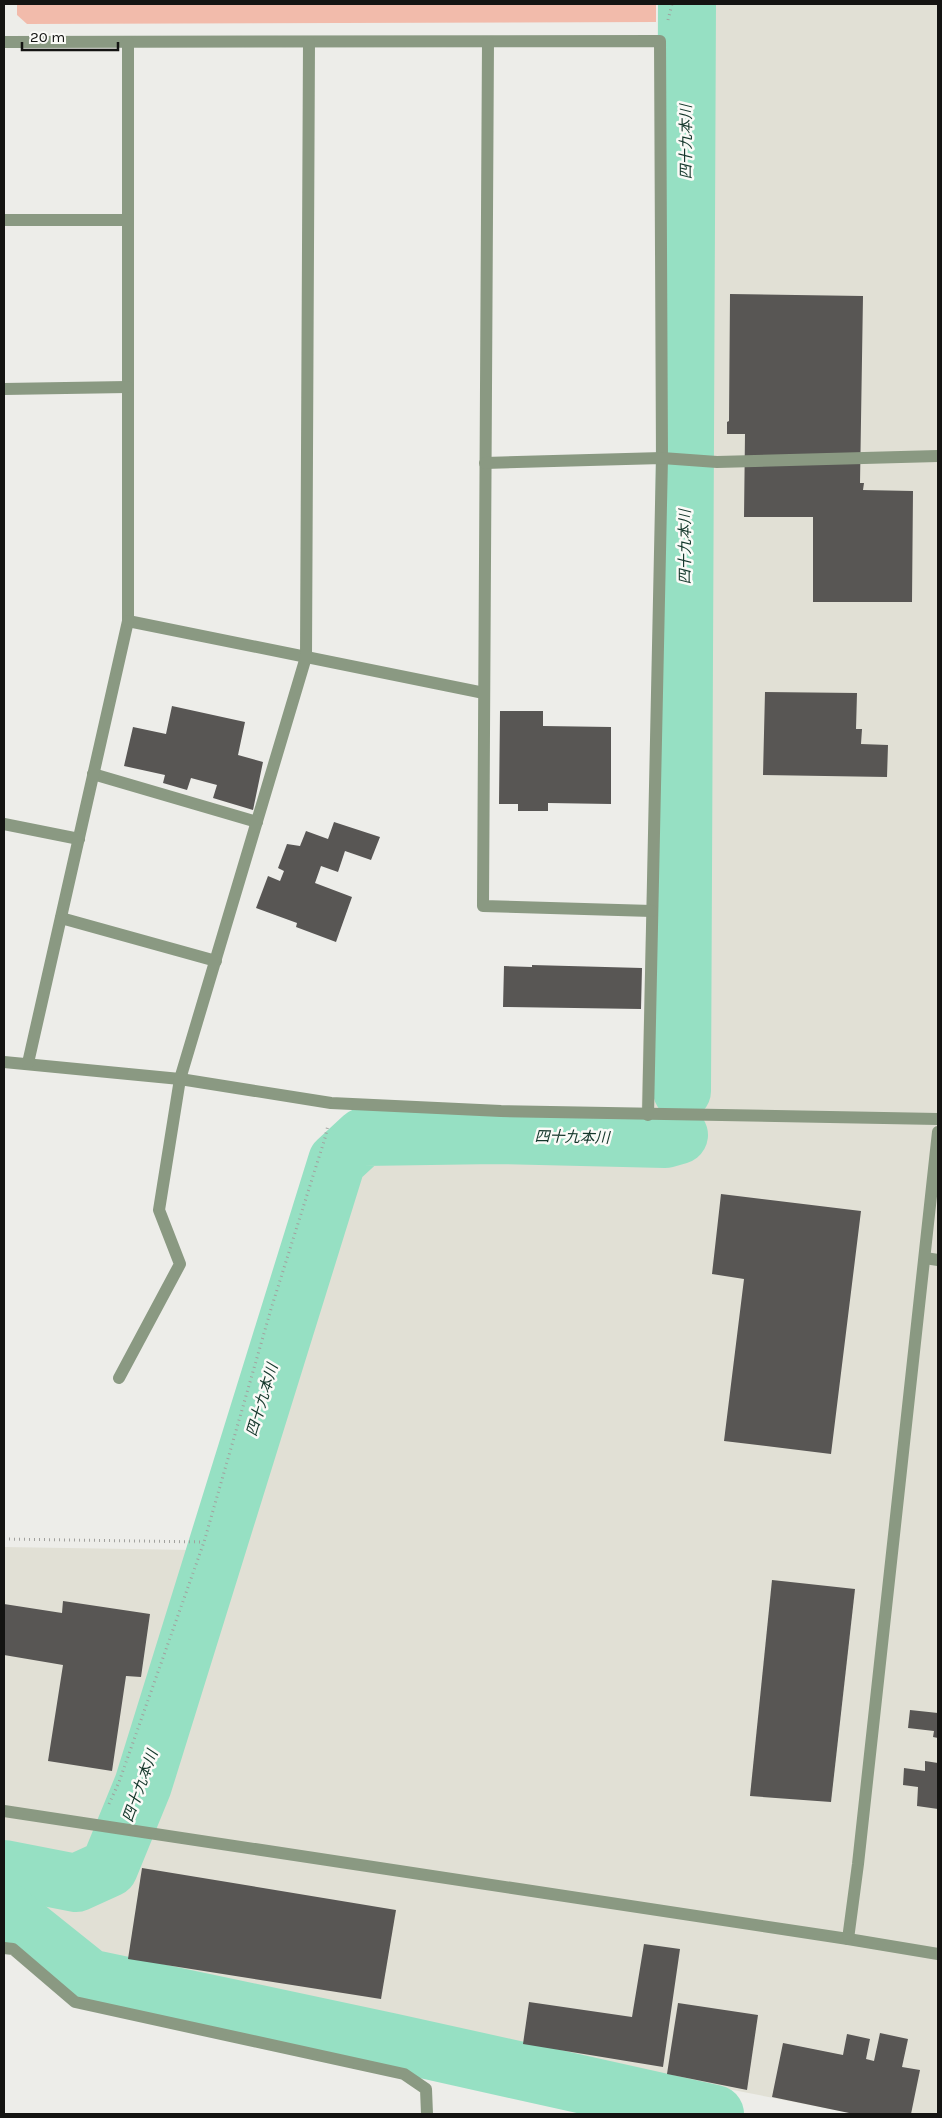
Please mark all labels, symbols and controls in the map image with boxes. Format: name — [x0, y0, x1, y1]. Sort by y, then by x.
scale bar — [22, 20, 119, 52]
text: 20 m — [30, 28, 65, 46]
water label: 四十九本川 — [677, 103, 695, 180]
water label: 四十九本川 — [676, 508, 694, 585]
water label: 四十九本川 — [534, 1127, 612, 1147]
water label: 四十九本川 — [242, 1360, 282, 1439]
water label: 四十九本川 — [119, 1746, 162, 1824]

